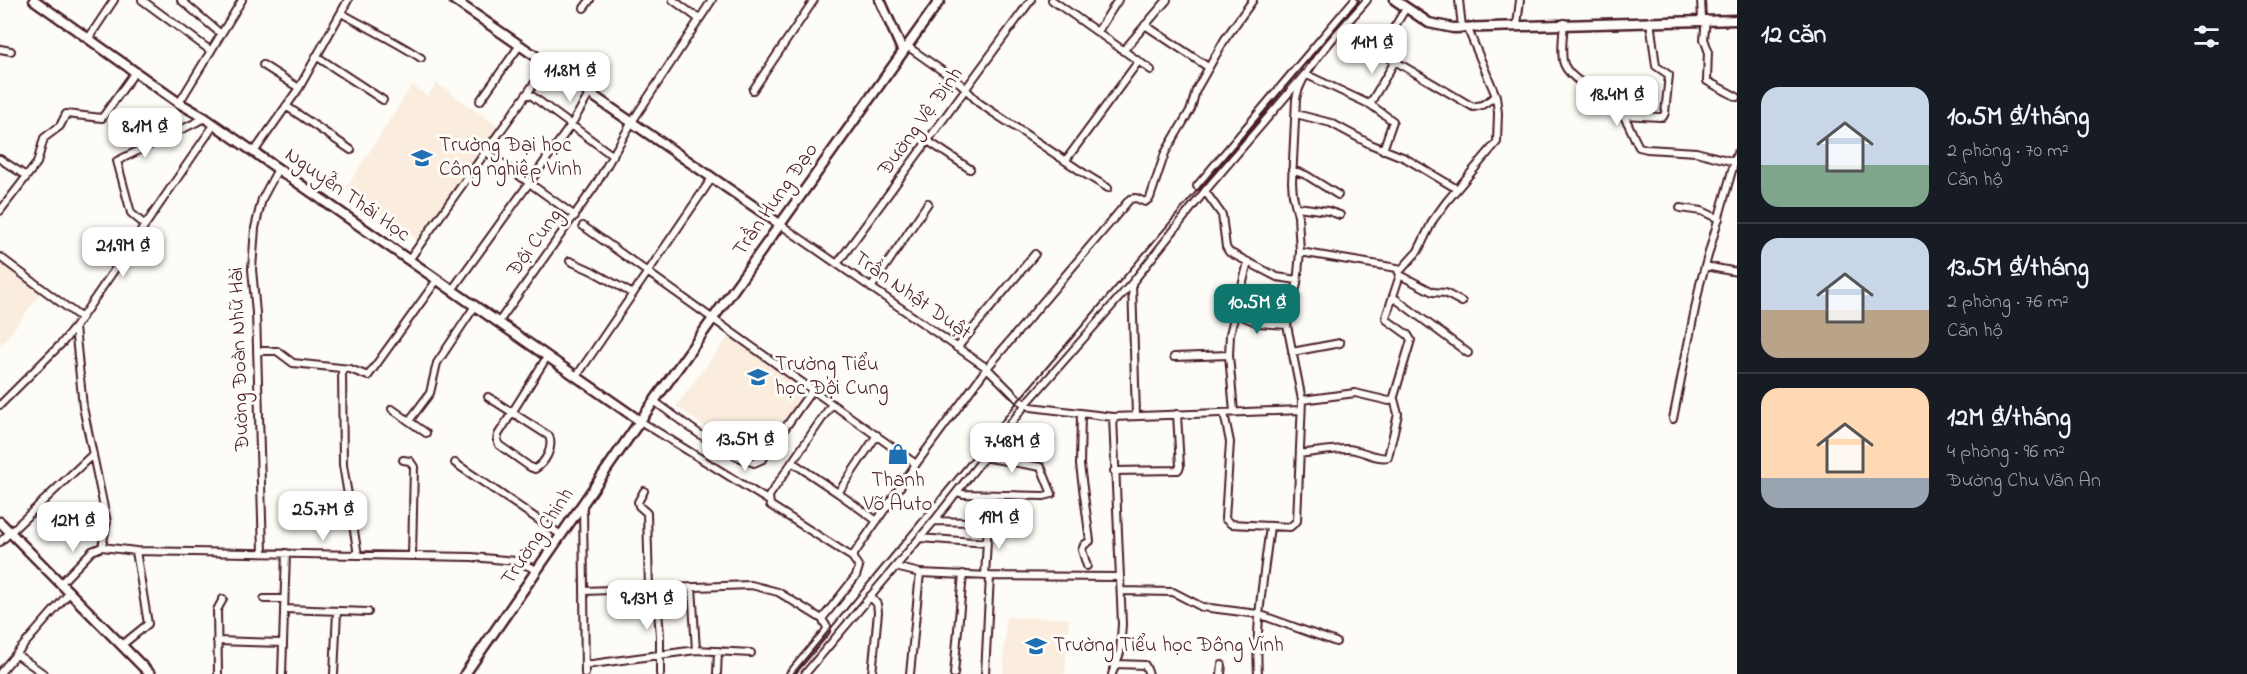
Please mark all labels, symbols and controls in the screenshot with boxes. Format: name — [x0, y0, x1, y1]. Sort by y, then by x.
text: 12 căn — [1761, 17, 1826, 55]
icon: filters — [2190, 20, 2223, 53]
pin: 14M ₫ — [1330, 24, 1414, 75]
text: 14M ₫ — [1351, 29, 1393, 58]
pin: 11.8M ₫ — [515, 52, 625, 103]
text: 11.8M ₫ — [544, 57, 596, 86]
street label: Đường Vệ Định — [870, 61, 973, 185]
pin: 18.4M ₫ — [1562, 76, 1672, 127]
text: 18.4M ₫ — [1590, 81, 1644, 110]
text: 10.5M ₫/tháng — [1947, 99, 2089, 137]
pin: 8.1M ₫ — [96, 108, 194, 159]
icon: home — [1809, 111, 1881, 183]
text: 8.1M ₫ — [122, 113, 168, 142]
place label: Trường Đại học Công nghiệp Vinh — [439, 131, 582, 187]
street label: Trần Hưng Đạo — [726, 137, 828, 264]
text: 2 phòng · 70 m² — [1947, 137, 2069, 166]
street label: Nguyễn Thái Học — [277, 141, 416, 251]
school or university icon: Trường Đại học Công nghiệp Vinh — [410, 146, 434, 170]
text: Căn hộ — [1947, 166, 2002, 195]
street label: Đội Cung — [499, 203, 572, 285]
pin: 21.9M ₫ — [68, 227, 178, 278]
text: 21.9M ₫ — [96, 232, 150, 261]
street label: Trần Nhật Duật — [847, 244, 977, 348]
text: 13.5M ₫/tháng — [1947, 250, 2089, 288]
icon: home — [1809, 262, 1881, 334]
street label: Đường Đoàn Nhữ Hài — [222, 267, 260, 452]
pin: 10.5M ₫ — [1202, 284, 1312, 335]
text: 2 phòng · 76 m² — [1947, 288, 2069, 317]
text: 10.5M ₫ — [1228, 289, 1286, 318]
text: Căn hộ — [1947, 317, 2002, 346]
place label: Trường Tiểu học Đội Cung — [775, 350, 888, 406]
school or university icon: Trường Tiểu học Đội Cung — [746, 365, 770, 389]
text: 12M ₫/tháng — [1947, 400, 2071, 438]
icon: home — [1809, 412, 1881, 484]
pin: 13.5M ₫ — [690, 421, 800, 472]
pin: 7.48M ₫ — [957, 423, 1067, 474]
text: 13.5M ₫ — [716, 426, 774, 455]
text: 7.48M ₫ — [984, 428, 1040, 457]
text: 4 phòng · 96 m² — [1947, 438, 2065, 467]
shop icon: Thanh Võ Auto — [886, 442, 910, 466]
place label: Thanh Võ Auto — [863, 466, 933, 520]
text: Đường Chu Văn An — [1947, 467, 2101, 496]
street label: Trường Chinh — [494, 482, 583, 593]
pin: 25.7M ₫ — [268, 491, 378, 542]
text: 25.7M ₫ — [292, 496, 354, 525]
pin: 19M ₫ — [957, 499, 1041, 550]
pin: 12M ₫ — [31, 502, 115, 553]
text: 19M ₫ — [979, 504, 1019, 533]
text: 12M ₫ — [51, 507, 95, 536]
pin: 9.13M ₫ — [592, 580, 702, 631]
text: 9.13M ₫ — [621, 585, 673, 614]
place label: Trường Tiểu học Đông Vĩnh — [1053, 631, 1284, 663]
school or university icon: Trường Tiểu học Đông Vĩnh — [1024, 634, 1048, 658]

